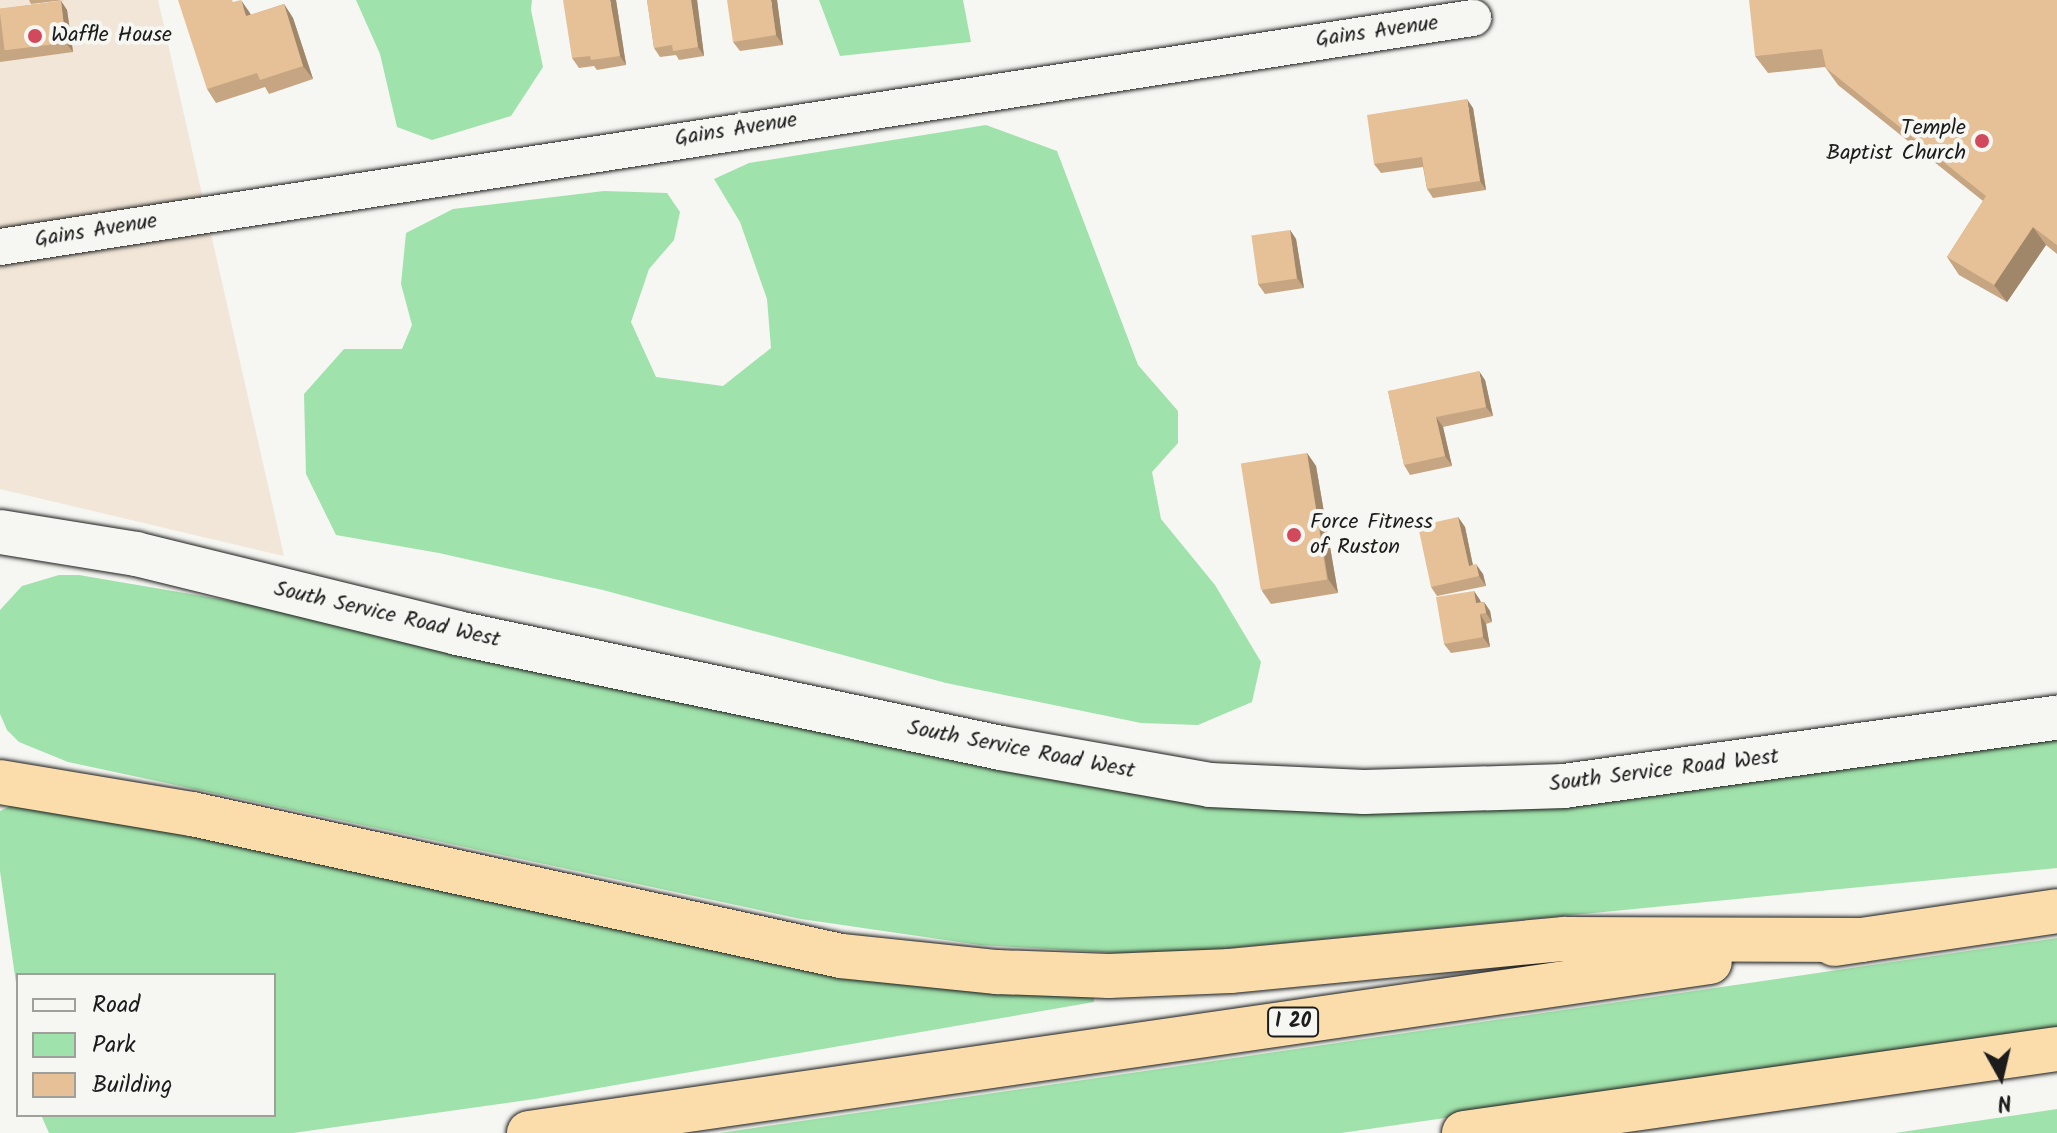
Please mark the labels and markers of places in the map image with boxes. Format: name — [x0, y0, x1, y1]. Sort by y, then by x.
place label: Waffle House — [51, 23, 172, 49]
marker: Waffle House — [26, 27, 44, 45]
place label: Temple Baptist Church — [1826, 115, 1966, 166]
marker: Temple Baptist Church — [1973, 132, 1991, 150]
place label: Force Fitness of Ruston — [1310, 509, 1433, 560]
marker: Force Fitness of Ruston — [1285, 526, 1303, 544]

